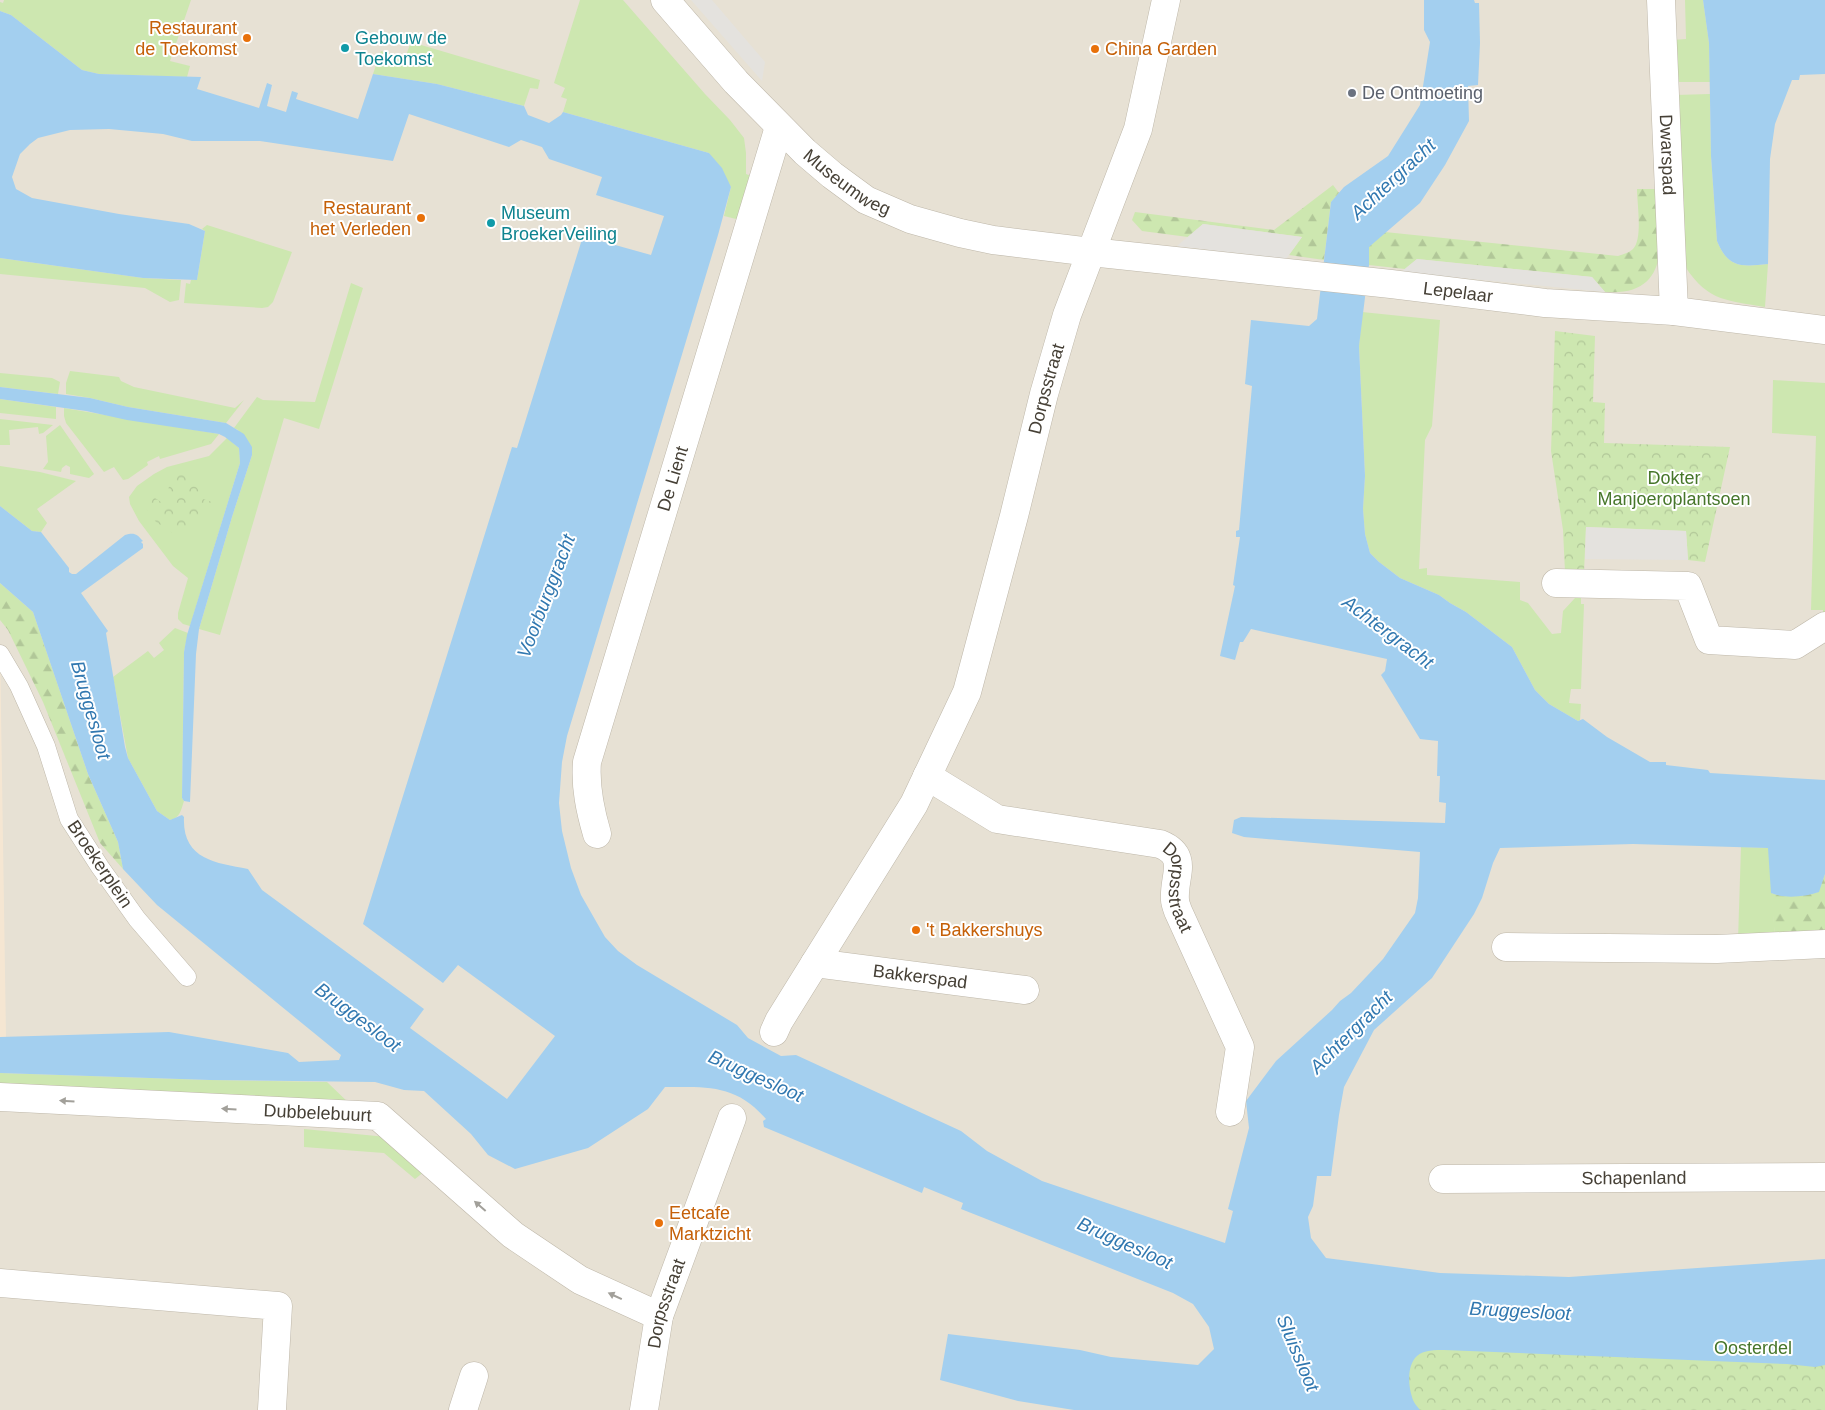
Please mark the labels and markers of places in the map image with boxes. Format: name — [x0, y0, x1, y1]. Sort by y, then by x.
place label: Restaurant de Toekomst — [135, 18, 237, 59]
place label: Gebouw de Toekomst — [355, 28, 447, 69]
marker: Restaurant de Toekomst — [241, 32, 253, 44]
place label: China Garden — [1105, 39, 1217, 59]
marker: Gebouw de Toekomst — [339, 42, 351, 54]
marker: China Garden — [1089, 43, 1101, 55]
place label: De Ontmoeting — [1362, 83, 1483, 103]
marker: De Ontmoeting — [1346, 87, 1358, 99]
place label: Restaurant het Verleden — [310, 198, 411, 239]
place label: Museum BroekerVeiling — [501, 203, 617, 244]
marker: Restaurant het Verleden — [415, 212, 427, 224]
marker: Museum BroekerVeiling — [485, 217, 497, 229]
place label: 't Bakkershuys — [926, 920, 1042, 940]
marker: 't Bakkershuys — [910, 924, 922, 936]
place label: Eetcafe Marktzicht — [669, 1203, 751, 1244]
marker: Eetcafe Marktzicht — [653, 1217, 665, 1229]

